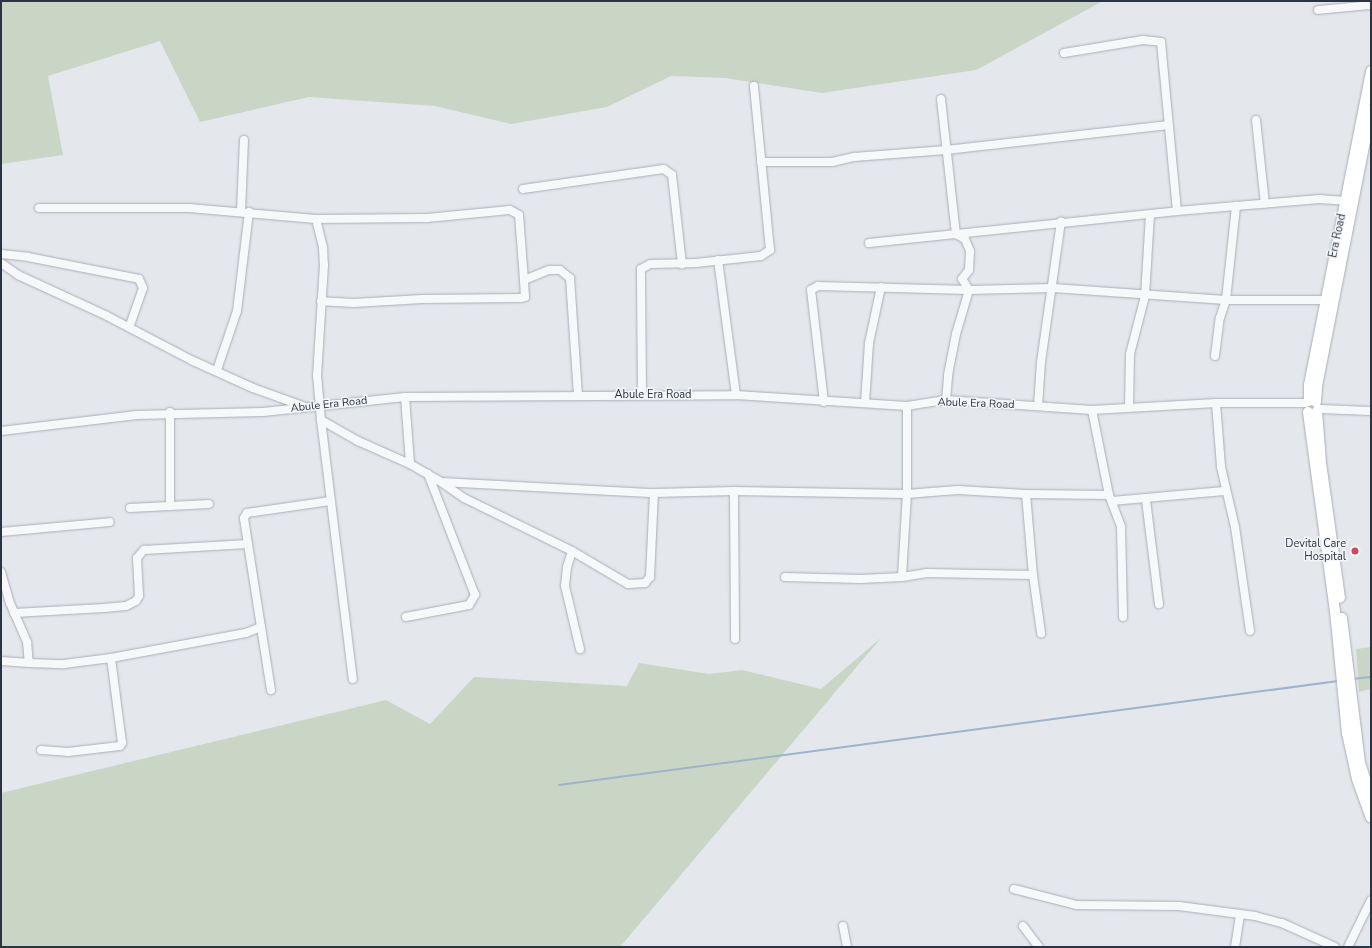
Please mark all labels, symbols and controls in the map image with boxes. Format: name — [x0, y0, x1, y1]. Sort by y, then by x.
street label: Era Road — [1327, 213, 1349, 259]
street label: Abule Era Road — [614, 388, 692, 402]
street label: Abule Era Road — [290, 394, 368, 416]
street label: Abule Era Road — [937, 396, 1015, 412]
place label: Devital Care Hospital — [1285, 538, 1346, 564]
marker: Devital Care Hospital — [1349, 545, 1361, 557]

